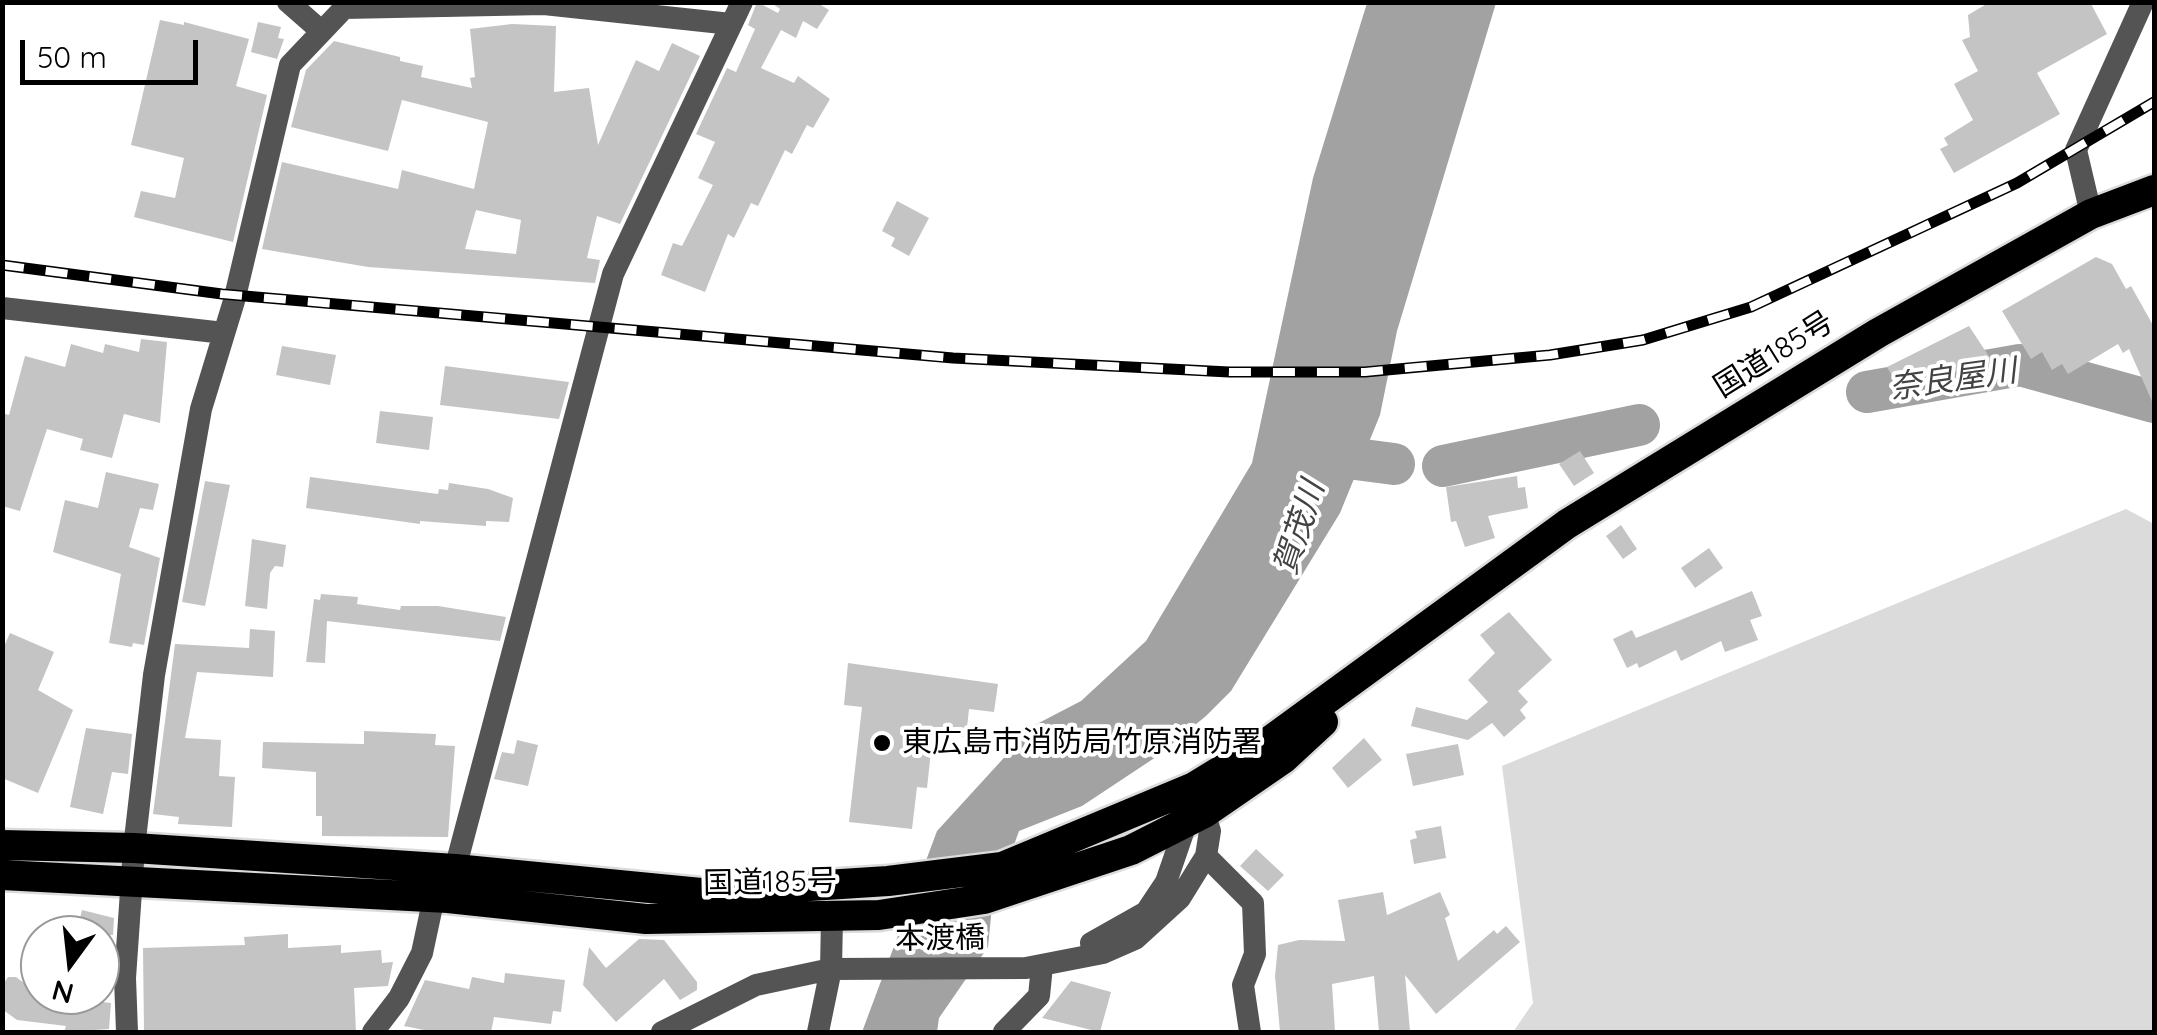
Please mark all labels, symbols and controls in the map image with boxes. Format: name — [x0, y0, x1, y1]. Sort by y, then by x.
scale bar — [25, 20, 202, 82]
text: 50 m — [37, 38, 107, 76]
street label: 国道185号 — [1708, 304, 1840, 406]
water label: 奈良屋川 — [1887, 352, 2019, 408]
water label: 賀茂川 — [1267, 476, 1333, 580]
place label: 東広島市消防局竹原消防署 — [902, 725, 1262, 761]
marker: 東広島市消防局竹原消防署 — [871, 732, 893, 754]
street label: 国道185号 — [703, 864, 837, 902]
north arrow — [20, 915, 120, 1015]
street label: 本渡橋 — [895, 920, 985, 958]
text: N — [48, 973, 77, 1012]

